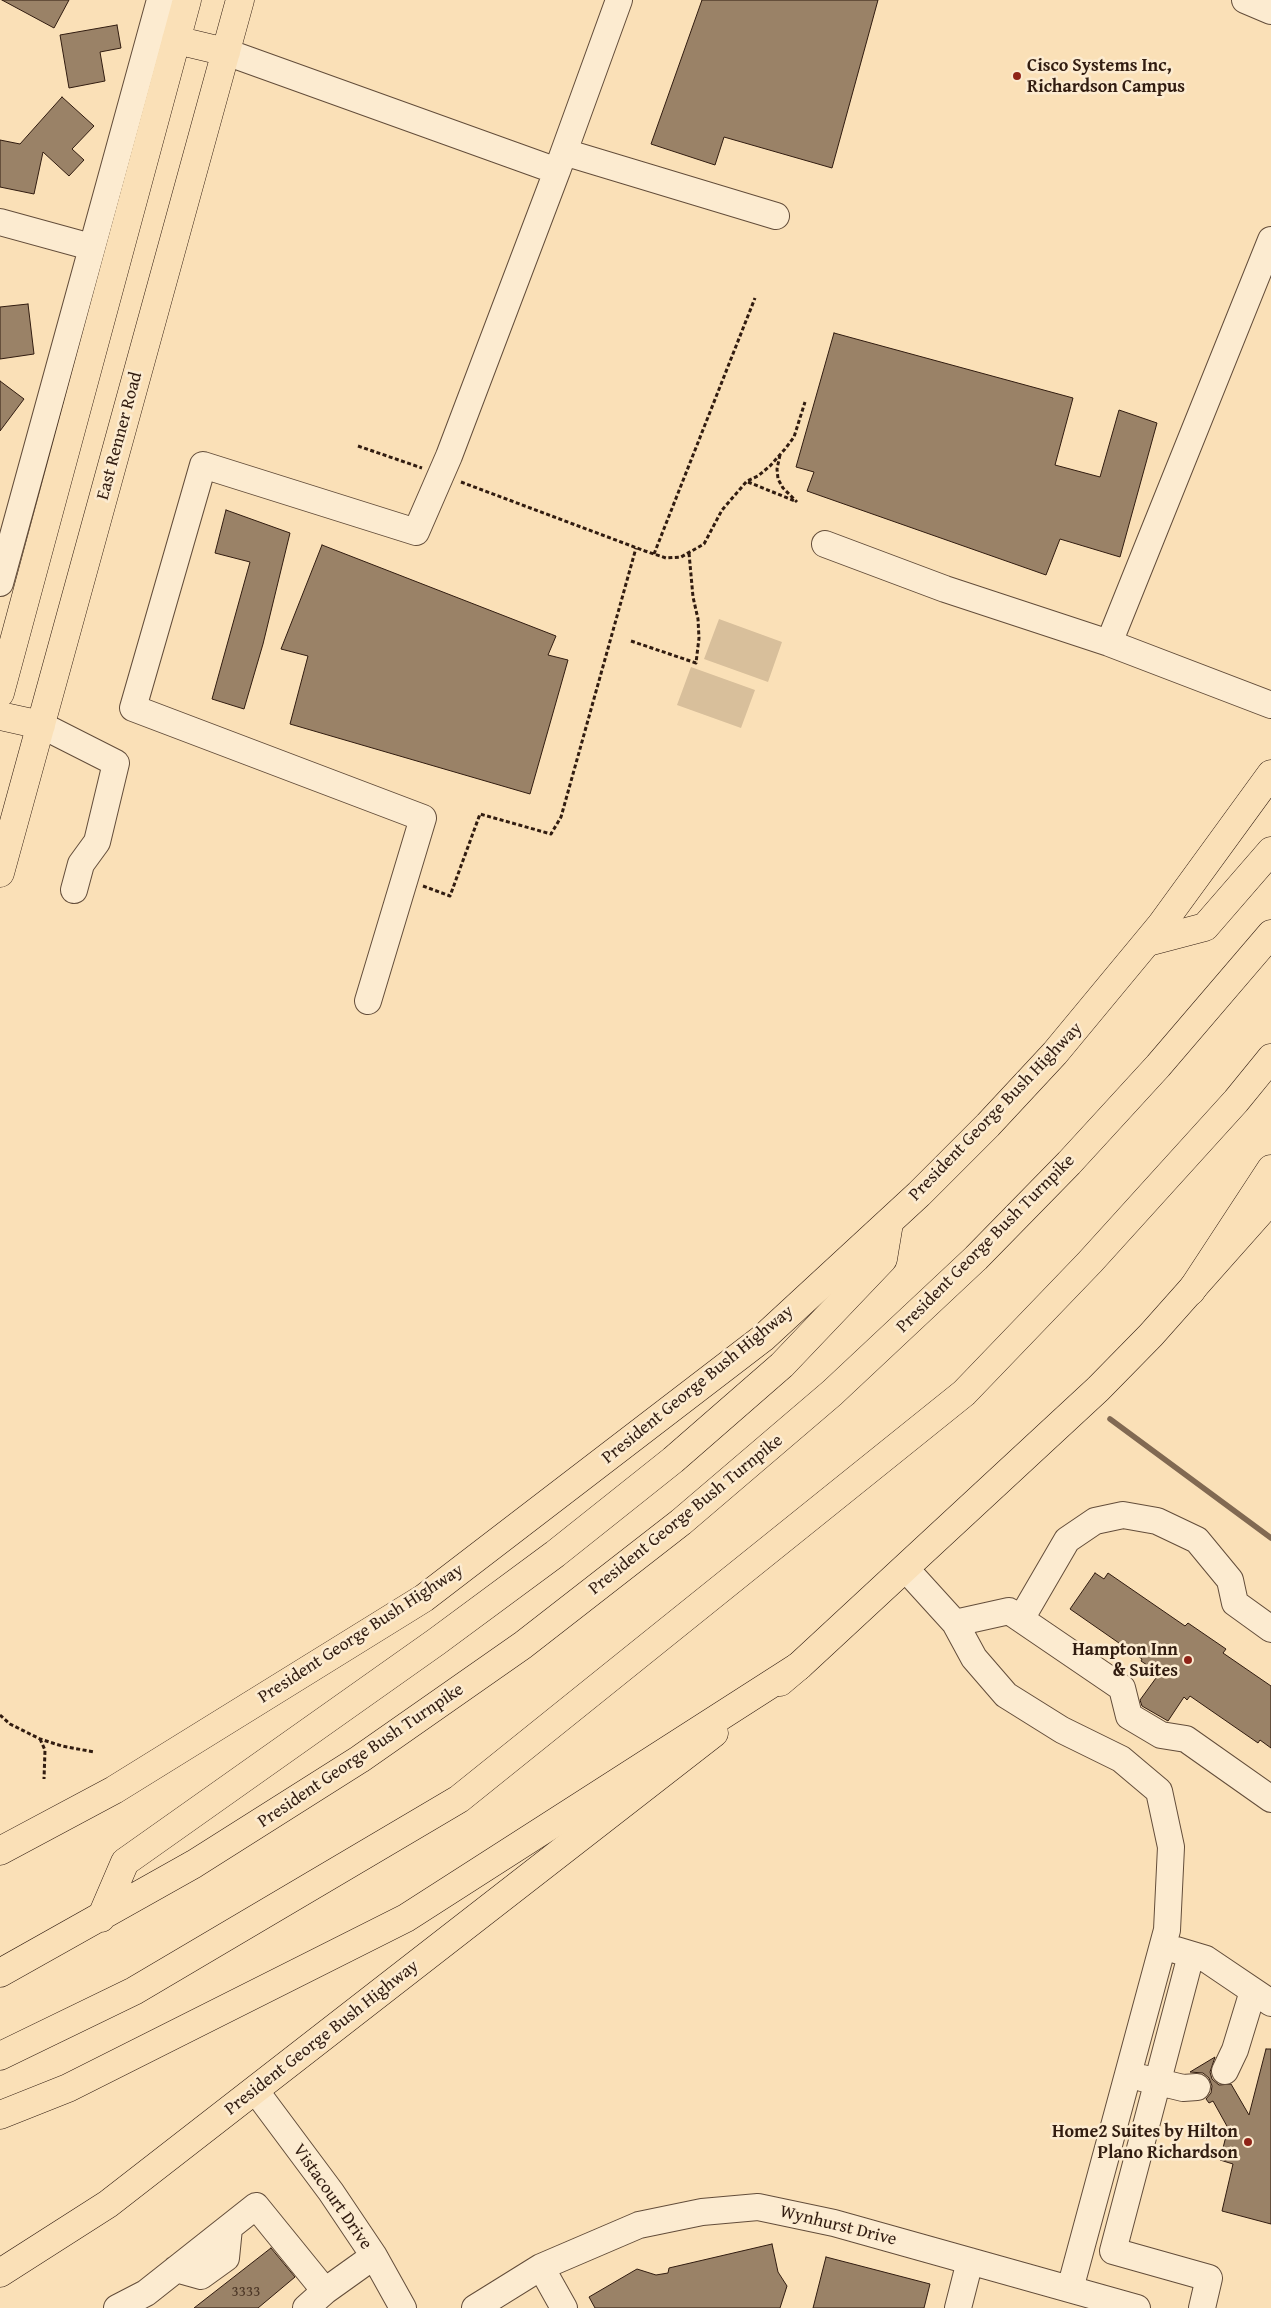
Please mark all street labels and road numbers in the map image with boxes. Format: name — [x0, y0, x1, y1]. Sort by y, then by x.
street label: East Renner Road — [93, 370, 147, 502]
street label: President George Bush Highway — [905, 1018, 1087, 1206]
street label: President George Bush Turnpike — [892, 1150, 1080, 1338]
street label: President George Bush Highway — [598, 1301, 798, 1469]
street label: President George Bush Turnpike — [585, 1430, 787, 1600]
street label: President George Bush Highway — [254, 1560, 468, 1708]
street label: President George Bush Turnpike — [254, 1679, 468, 1833]
street label: President George Bush Highway — [221, 1956, 423, 2120]
street label: Vistacourt Drive — [288, 2140, 376, 2254]
street label: Wynhurst Drive — [777, 2201, 899, 2251]

